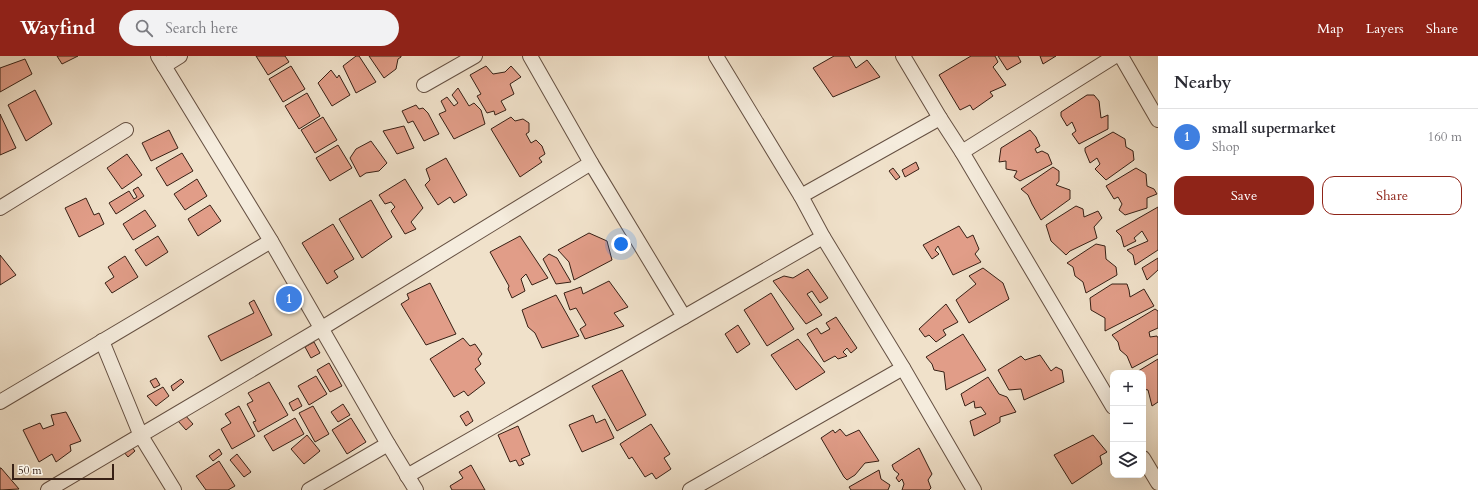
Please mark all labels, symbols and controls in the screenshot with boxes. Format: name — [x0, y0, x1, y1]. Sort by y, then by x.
search box — [119, 10, 399, 46]
text: Wayfind — [20, 15, 95, 41]
icon: search — [133, 17, 155, 39]
text: Search here — [165, 18, 238, 38]
text: Map — [1317, 19, 1344, 38]
text: Layers — [1366, 19, 1404, 38]
text: Share — [1426, 19, 1458, 38]
text: Nearby — [1174, 71, 1231, 94]
text: small supermarket — [1212, 118, 1335, 138]
text: 1 — [1184, 128, 1190, 146]
text: 160 m — [1428, 128, 1462, 146]
text: Shop — [1212, 138, 1240, 156]
button: Save — [1174, 176, 1314, 215]
button: Share — [1322, 176, 1462, 215]
your location — [611, 234, 631, 254]
pin: 1 — [276, 284, 302, 314]
map controls — [1110, 370, 1146, 478]
button: + — [1110, 370, 1146, 406]
button: − — [1110, 406, 1146, 442]
button: layers — [1110, 442, 1146, 478]
scale bar — [12, 462, 114, 481]
text: 50 m — [18, 463, 42, 478]

